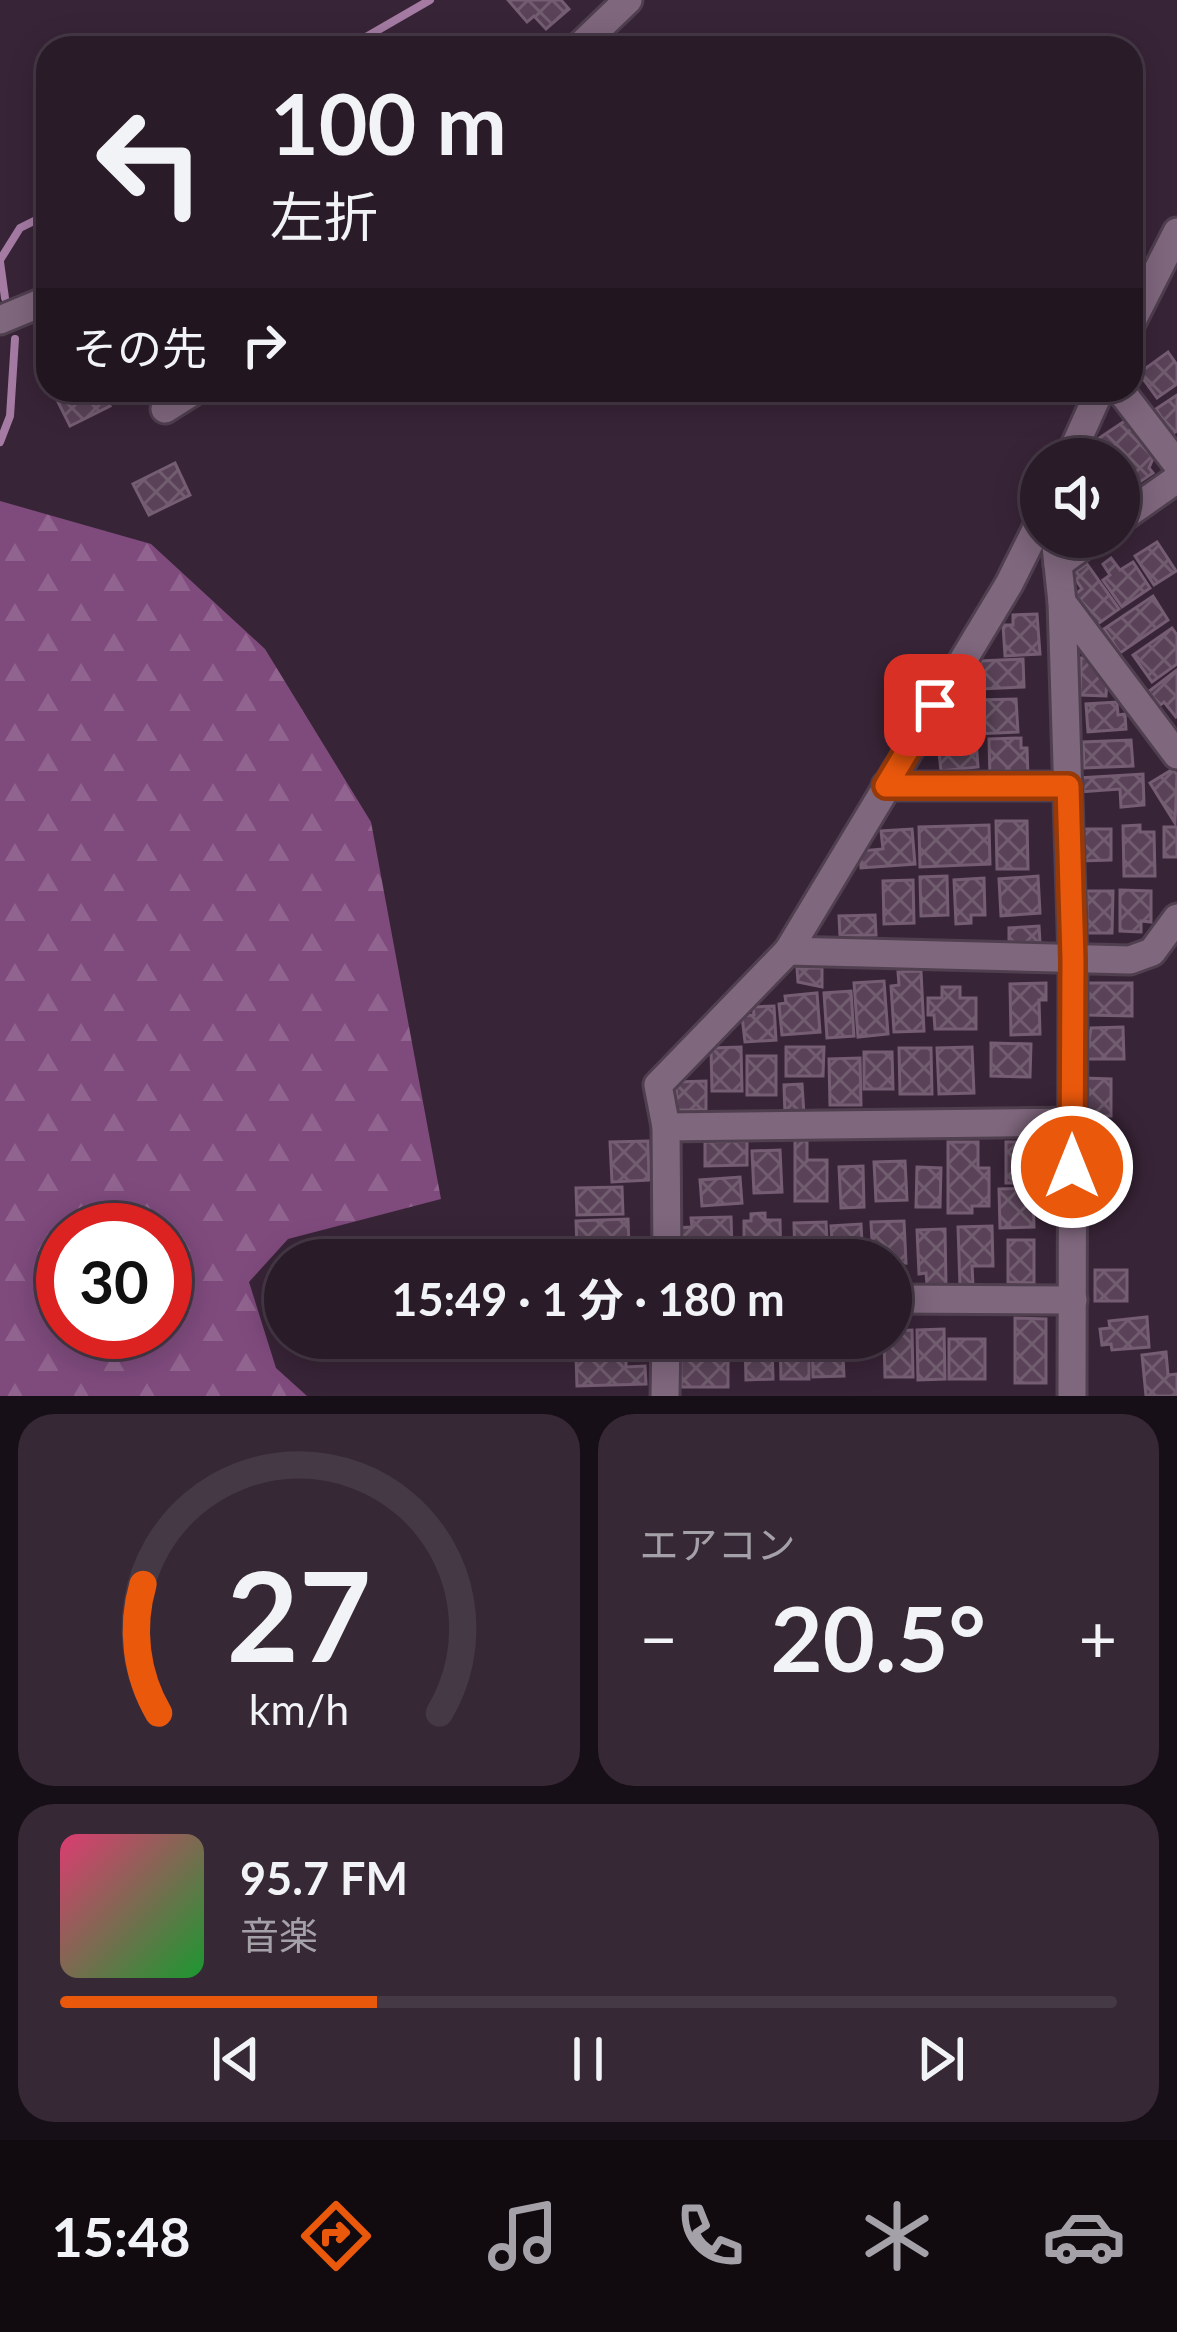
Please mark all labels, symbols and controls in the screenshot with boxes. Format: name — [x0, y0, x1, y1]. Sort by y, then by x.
text: 100 m — [270, 72, 507, 173]
icon: left — [72, 84, 228, 240]
text: 左折 — [270, 184, 378, 249]
icon: right — [231, 312, 297, 378]
text: その先 — [72, 321, 207, 375]
map controls — [1020, 438, 1140, 558]
button: sound — [1020, 438, 1140, 558]
pin — [884, 654, 986, 756]
icon: arrive — [902, 672, 968, 738]
position arrow — [1009, 1104, 1135, 1230]
speed limit sign: 30 — [36, 1203, 192, 1359]
text: 15:49 · 1 分 · 180 m — [391, 1272, 785, 1326]
text: エアコン — [640, 1521, 796, 1567]
text: 27 — [226, 1539, 371, 1689]
text: 20.5° — [771, 1583, 986, 1691]
text: − — [640, 1598, 678, 1677]
text: + — [1079, 1598, 1117, 1677]
text: km/h — [249, 1683, 349, 1734]
text: 95.7 FM — [240, 1851, 408, 1905]
text: 音楽 — [240, 1912, 318, 1958]
icon: previous — [203, 2026, 269, 2092]
icon: pause — [555, 2026, 621, 2092]
icon: next — [908, 2026, 974, 2092]
icon: directions — [294, 2194, 378, 2278]
icon: music — [481, 2194, 565, 2278]
icon: phone — [668, 2194, 752, 2278]
icon: climate — [855, 2194, 939, 2278]
icon: car — [1042, 2194, 1126, 2278]
text: 15:48 — [51, 2204, 191, 2269]

